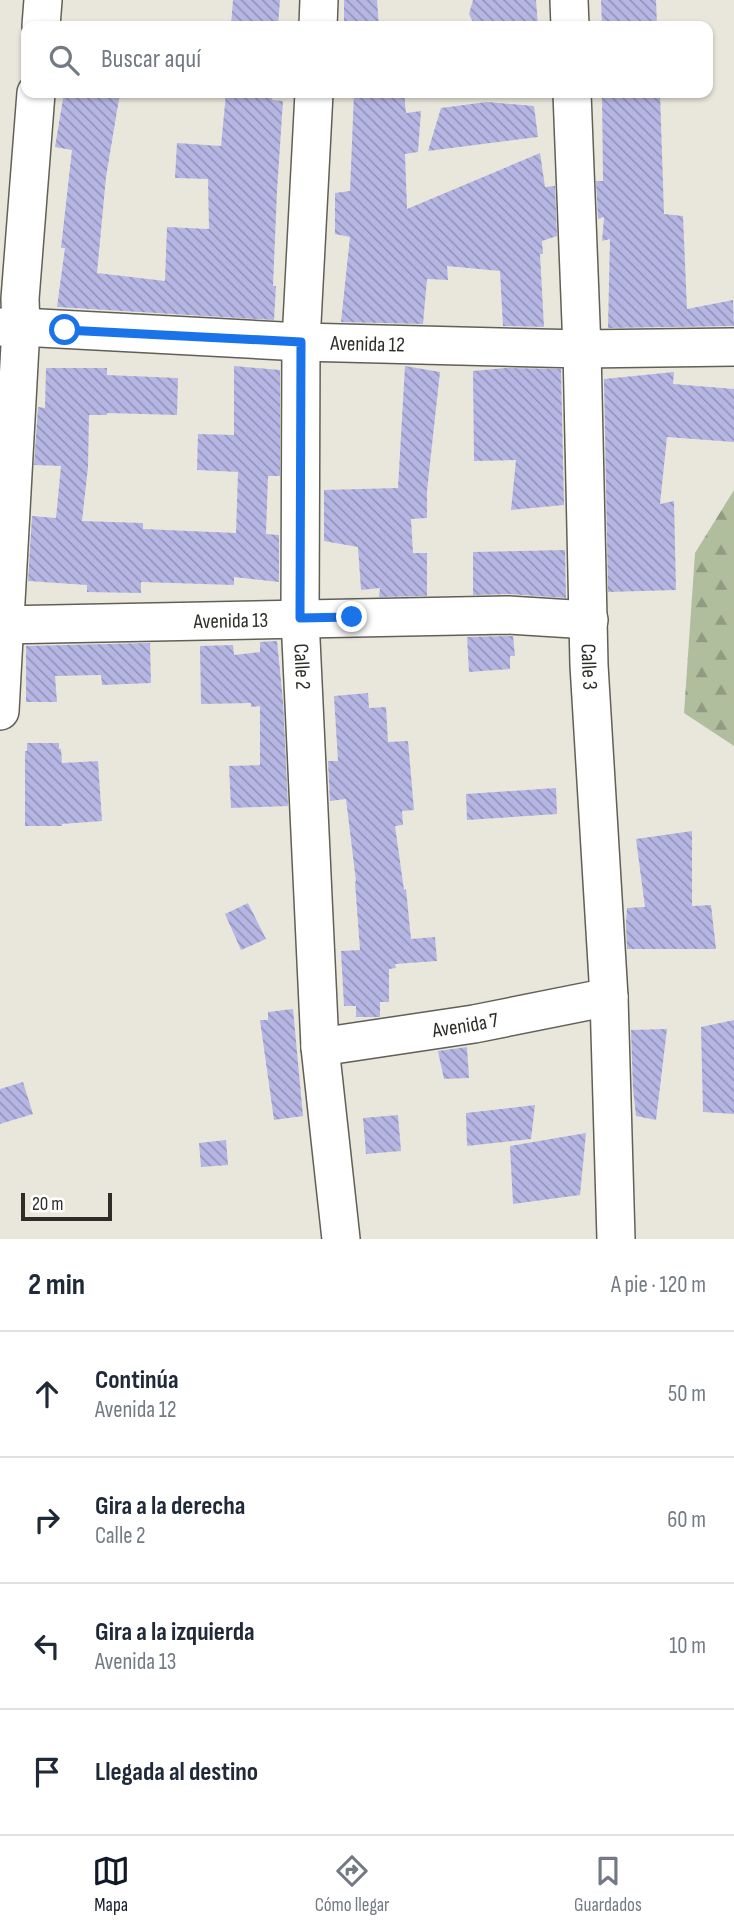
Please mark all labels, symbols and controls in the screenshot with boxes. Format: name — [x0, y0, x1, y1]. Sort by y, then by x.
search box — [21, 21, 713, 98]
icon: search — [45, 41, 83, 79]
text: Buscar aquí — [101, 44, 201, 75]
route start — [49, 314, 80, 345]
street label: Avenida 12 — [329, 331, 405, 358]
route end — [336, 601, 367, 632]
street label: Avenida 13 — [192, 608, 268, 634]
street label: Calle 2 — [288, 643, 315, 690]
street label: Calle 3 — [576, 643, 602, 691]
street label: Avenida 7 — [430, 1007, 501, 1043]
scale bar — [21, 1190, 112, 1222]
text: 20 m — [32, 1193, 64, 1216]
text: 2 min — [28, 1267, 85, 1303]
text: A pie · 120 m — [611, 1271, 706, 1299]
text: Continúa — [95, 1365, 179, 1396]
icon: ahead — [28, 1375, 66, 1413]
text: 50 m — [668, 1380, 706, 1408]
text: Avenida 12 — [95, 1396, 177, 1424]
text: Gira a la derecha — [95, 1491, 245, 1522]
icon: right — [28, 1501, 66, 1539]
text: 60 m — [667, 1506, 706, 1534]
text: Calle 2 — [95, 1522, 146, 1550]
text: Gira a la izquierda — [95, 1617, 255, 1648]
icon: left — [28, 1627, 66, 1665]
text: 10 m — [669, 1632, 706, 1660]
text: Avenida 13 — [95, 1648, 176, 1676]
icon: arrive — [28, 1753, 66, 1791]
text: Llegada al destino — [95, 1757, 258, 1788]
tab: Mapa — [92, 1852, 130, 1917]
tab: Cómo llegar — [315, 1852, 390, 1917]
tab: Guardados — [574, 1852, 642, 1917]

